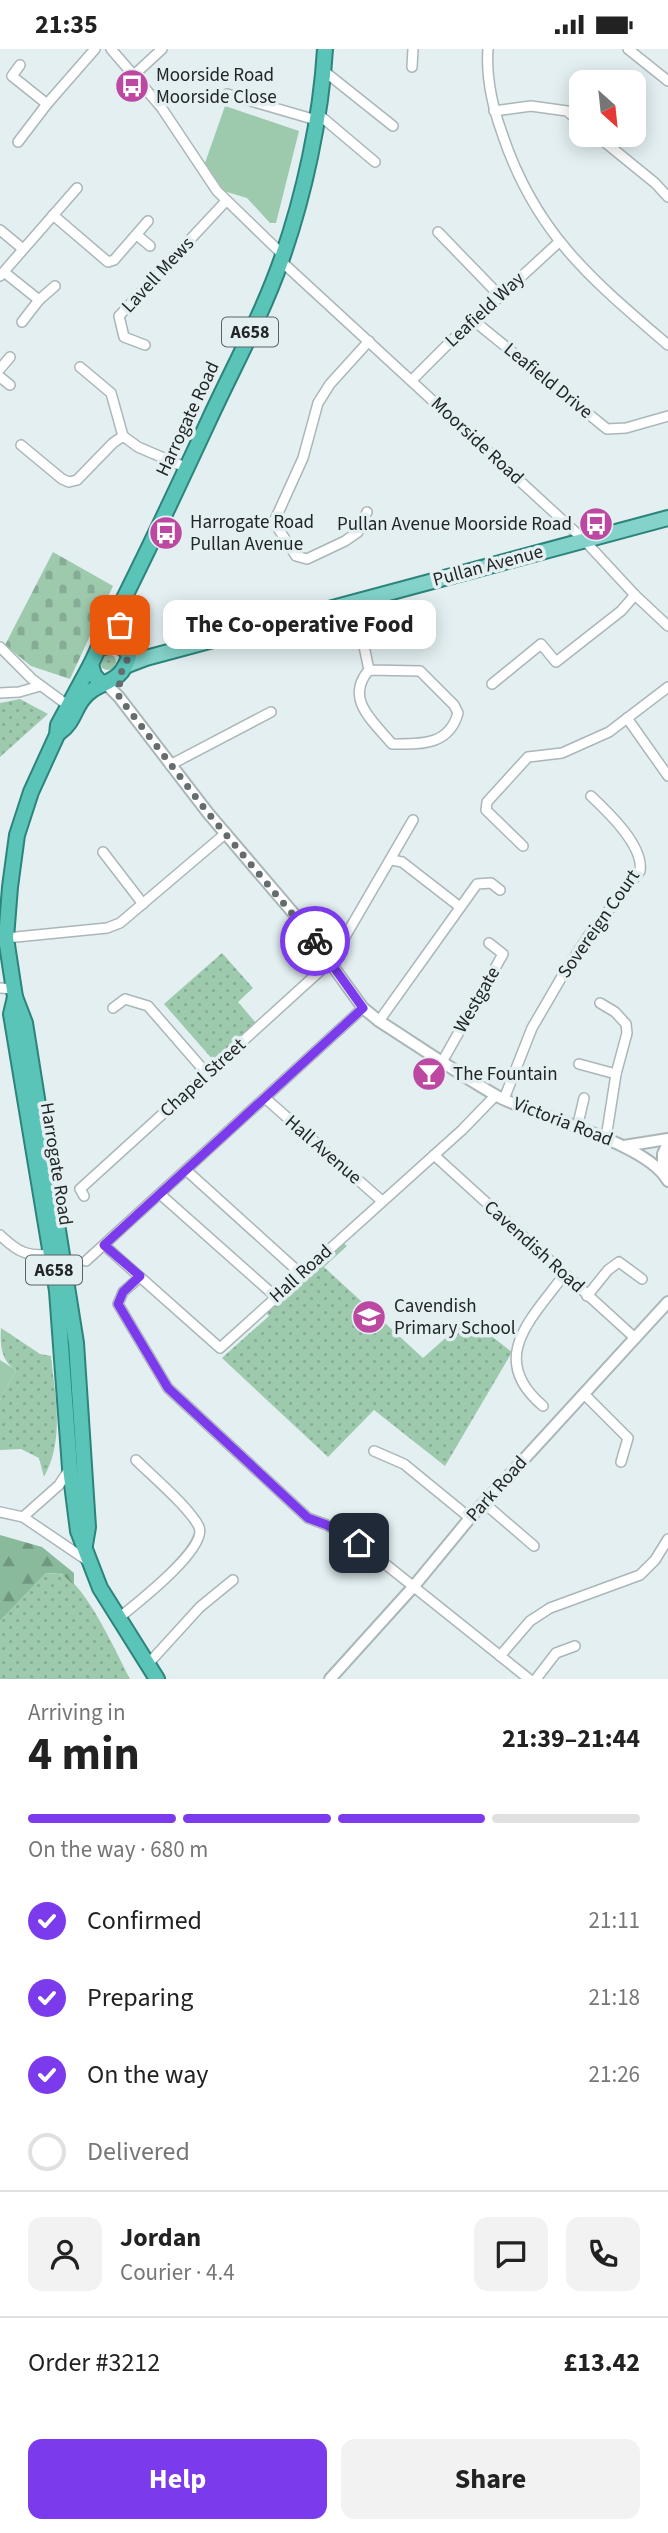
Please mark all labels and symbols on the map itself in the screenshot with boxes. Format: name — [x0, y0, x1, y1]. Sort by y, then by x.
place label: Moorside Road Moorside Close — [156, 62, 277, 111]
bus stop icon: Moorside Road Moorside Close — [113, 67, 151, 105]
north arrow — [569, 70, 646, 147]
street label: Lavell Mews — [116, 231, 200, 319]
street label: Leafield Way — [439, 266, 531, 354]
road number: A658 — [222, 317, 278, 347]
street label: Leafield Drive — [498, 337, 598, 425]
street label: Harrogate Road — [150, 357, 226, 481]
street label: Moorside Road — [425, 391, 529, 491]
bus stop icon: Pullan Avenue Moorside Road — [577, 505, 615, 543]
place label: Harrogate Road Pullan Avenue — [190, 509, 314, 558]
place label: Pullan Avenue Moorside Road — [337, 511, 572, 538]
bus stop icon: Harrogate Road Pullan Avenue — [147, 514, 185, 552]
street label: Pullan Avenue — [430, 538, 546, 594]
pin — [90, 595, 150, 655]
callout: The Co-operative Food — [162, 601, 435, 649]
street label: Sovereign Court — [551, 864, 647, 984]
courier — [280, 906, 350, 976]
street label: Westgate — [447, 962, 507, 1038]
street label: Chapel Street — [154, 1032, 252, 1124]
bar icon: The Fountain — [410, 1055, 448, 1093]
place label: The Fountain — [453, 1061, 558, 1088]
street label: Victoria Road — [509, 1091, 617, 1153]
street label: Harrogate Road — [33, 1101, 79, 1227]
street label: Hall Avenue — [279, 1109, 367, 1191]
street label: Cavendish Road — [478, 1194, 590, 1300]
street label: Hall Road — [264, 1238, 338, 1310]
road number: A658 — [26, 1255, 82, 1285]
place label: Cavendish Primary School — [394, 1293, 516, 1342]
school or university icon: Cavendish Primary School — [350, 1298, 388, 1336]
street label: Park Road — [460, 1450, 534, 1528]
pin — [329, 1513, 389, 1573]

